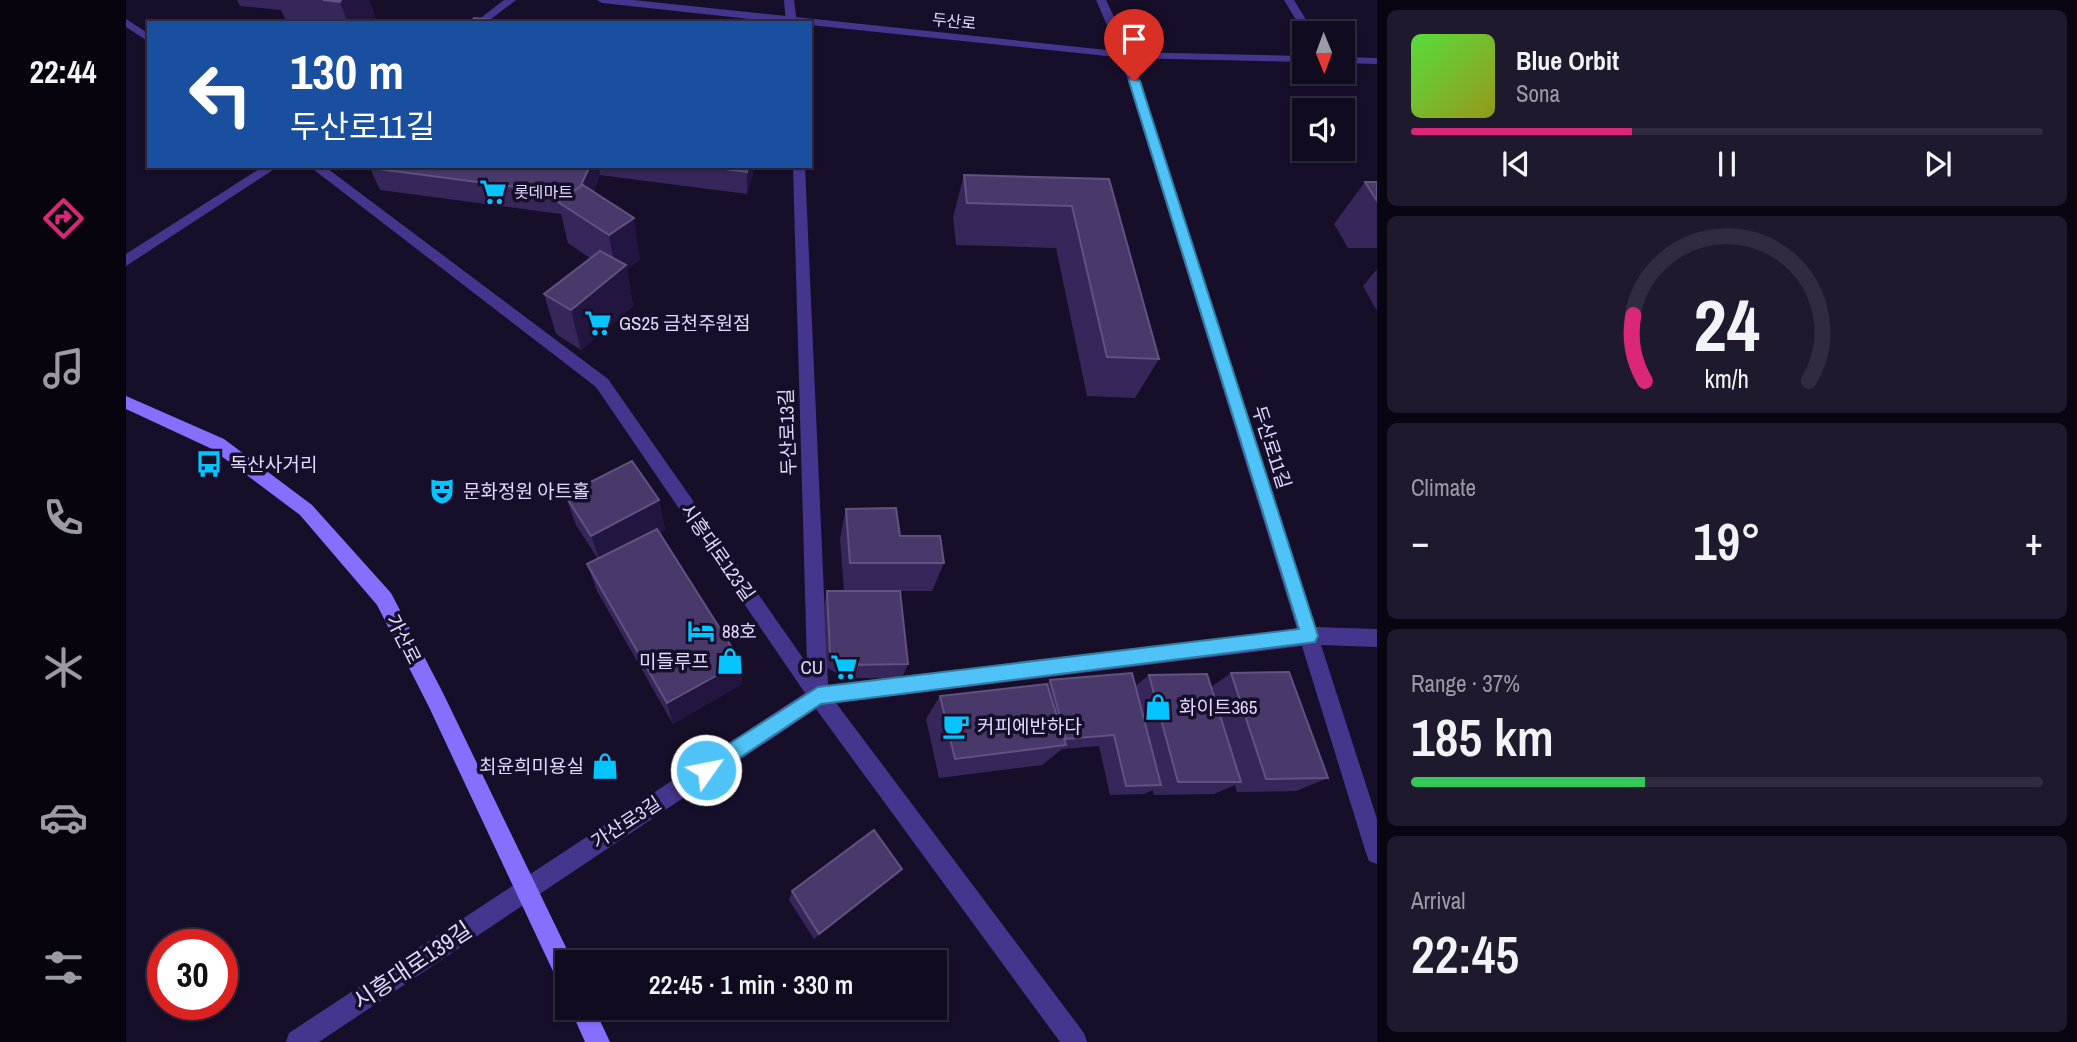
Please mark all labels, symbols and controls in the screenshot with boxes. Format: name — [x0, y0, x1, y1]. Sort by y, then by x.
street label: 두산로 — [931, 8, 977, 34]
pin — [1104, 9, 1164, 81]
icon: arrive — [1115, 20, 1153, 58]
north arrow — [1292, 21, 1354, 84]
map controls — [1292, 21, 1355, 161]
text: 130 m — [290, 38, 404, 104]
text: Blue Orbit — [1516, 43, 1619, 78]
icon: left — [175, 49, 266, 140]
text: 22:44 — [29, 50, 97, 93]
text: Sona — [1516, 78, 1560, 109]
button: sound — [1292, 98, 1355, 161]
text: 두산로11길 — [290, 105, 435, 148]
icon: previous — [1497, 145, 1535, 183]
icon: pause — [1708, 145, 1746, 183]
icon: next — [1919, 145, 1957, 183]
supermarket icon: 롯데마트 — [478, 177, 508, 207]
place label: 롯데마트 — [514, 181, 573, 203]
icon: directions — [39, 194, 88, 243]
text: 24 — [1694, 276, 1760, 374]
supermarket icon: GS25 금천주원점 — [583, 308, 613, 338]
place label: GS25 금천주원점 — [619, 310, 751, 336]
icon: music — [39, 344, 88, 393]
text: km/h — [1705, 361, 1749, 395]
street label: 두산로13길 — [772, 388, 802, 476]
street label: 두산로11길 — [1246, 402, 1298, 492]
bus stop icon: 독산사거리 — [194, 449, 224, 479]
place label: 독산사거리 — [230, 451, 317, 477]
text: Climate — [1411, 472, 1476, 503]
theatre icon: 문화정원 아트홀 — [427, 476, 457, 506]
place label: 문화정원 아트홀 — [463, 478, 590, 504]
icon: phone — [39, 493, 88, 542]
street label: 시흥대로123길 — [675, 498, 761, 606]
text: 19° — [1693, 506, 1761, 576]
text: − — [1411, 516, 1429, 567]
text: + — [2025, 516, 2043, 567]
street label: 가산로 — [381, 610, 427, 668]
hotel icon: 88호 — [686, 616, 716, 646]
place label: 88호 — [722, 618, 757, 644]
icon: climate — [39, 643, 88, 692]
shop icon: 미들루프 — [715, 646, 745, 676]
place label: 미들루프 — [639, 648, 709, 674]
supermarket icon: CU — [829, 652, 859, 682]
place label: CU — [801, 654, 823, 680]
text: Range · 37% — [1411, 668, 1520, 699]
shop icon: 화이트365 — [1143, 692, 1173, 722]
place label: 화이트365 — [1179, 694, 1258, 720]
text: 185 km — [1411, 702, 1554, 772]
cafe icon: 커피에반하다 — [941, 711, 971, 741]
place label: 커피에반하다 — [977, 713, 1082, 739]
position arrow — [669, 733, 743, 807]
shop icon: 최윤희미용실 — [590, 751, 620, 781]
place label: 최윤희미용실 — [479, 753, 584, 779]
street label: 가산로3길 — [586, 790, 666, 854]
icon: car — [39, 793, 88, 842]
text: Arrival — [1411, 885, 1466, 916]
street label: 시흥대로139길 — [346, 914, 478, 1016]
text: 22:45 — [1411, 919, 1519, 989]
speed limit sign: 30 — [147, 929, 238, 1020]
icon: filters — [39, 943, 88, 992]
text: 22:45 · 1 min · 330 m — [649, 967, 853, 1002]

